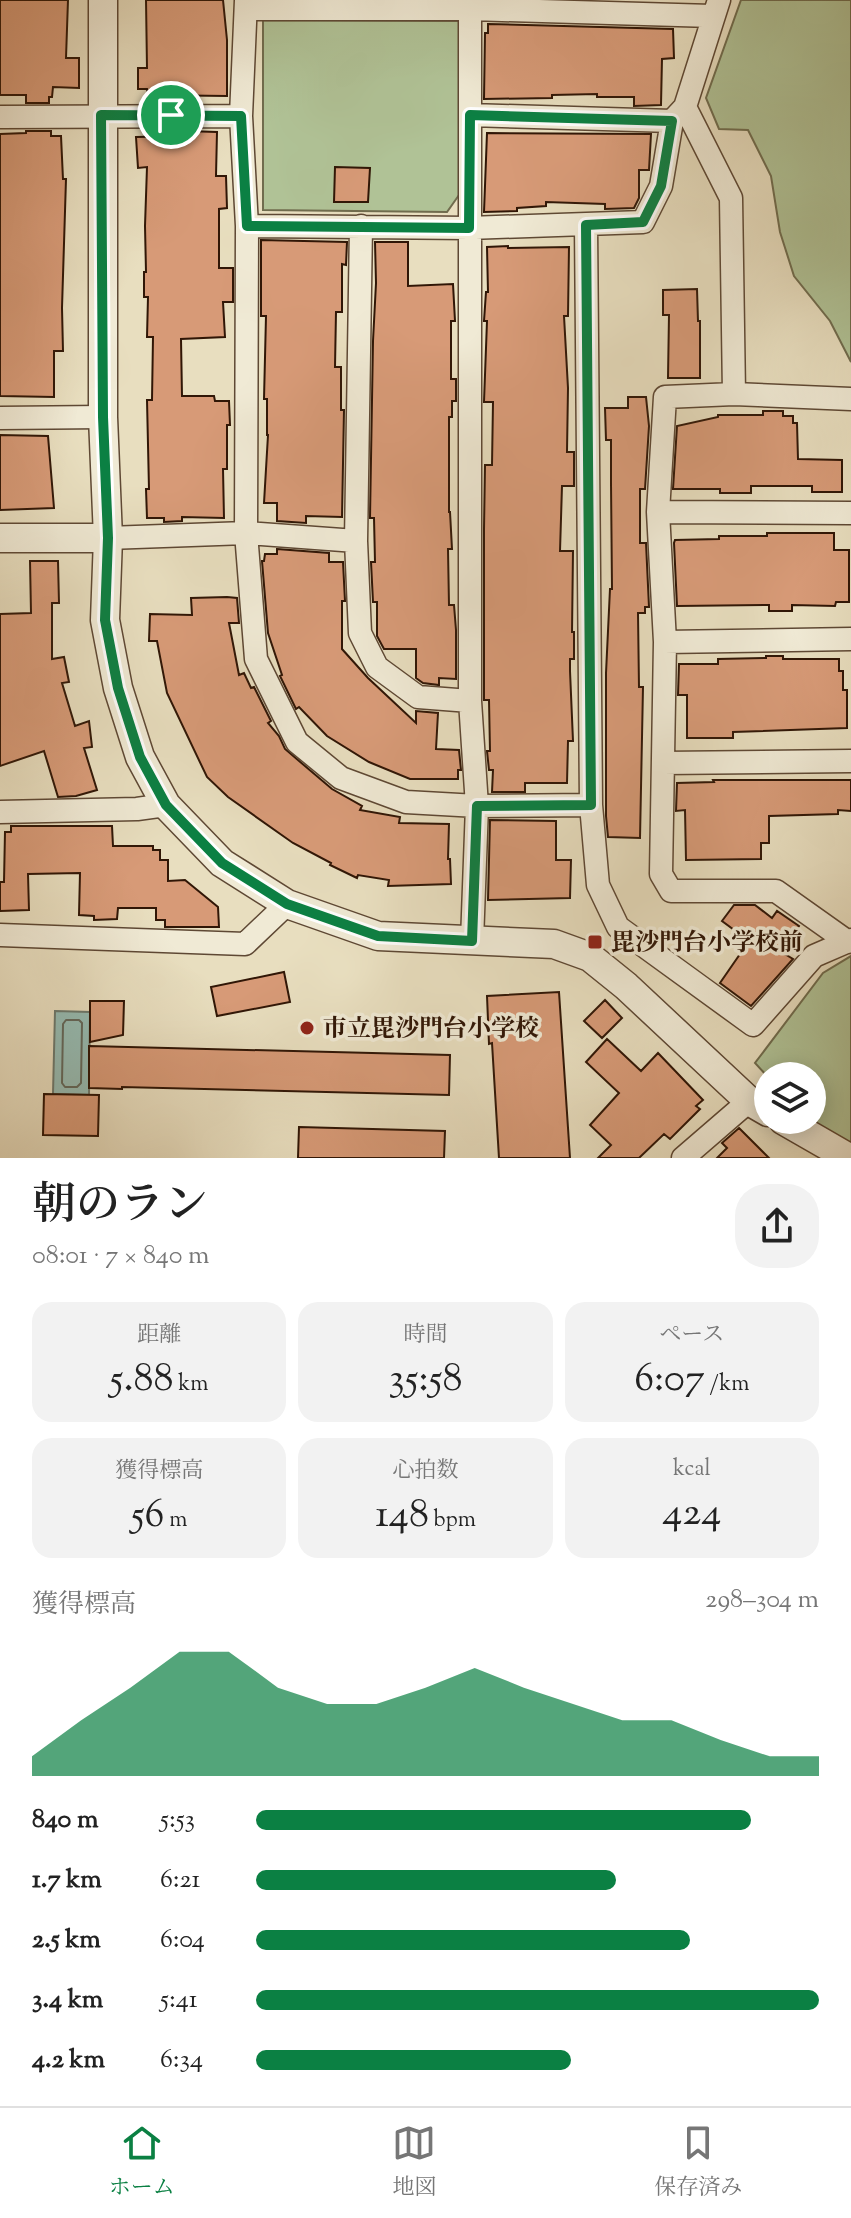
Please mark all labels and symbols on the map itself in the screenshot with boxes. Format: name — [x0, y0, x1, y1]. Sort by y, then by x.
pin — [137, 81, 205, 149]
place label: 毘沙門台小学校前 — [611, 927, 803, 961]
marker: 毘沙門台小学校前 — [586, 933, 604, 951]
place label: 市立毘沙門台小学校 — [323, 1013, 539, 1047]
marker: 市立毘沙門台小学校 — [298, 1019, 316, 1037]

